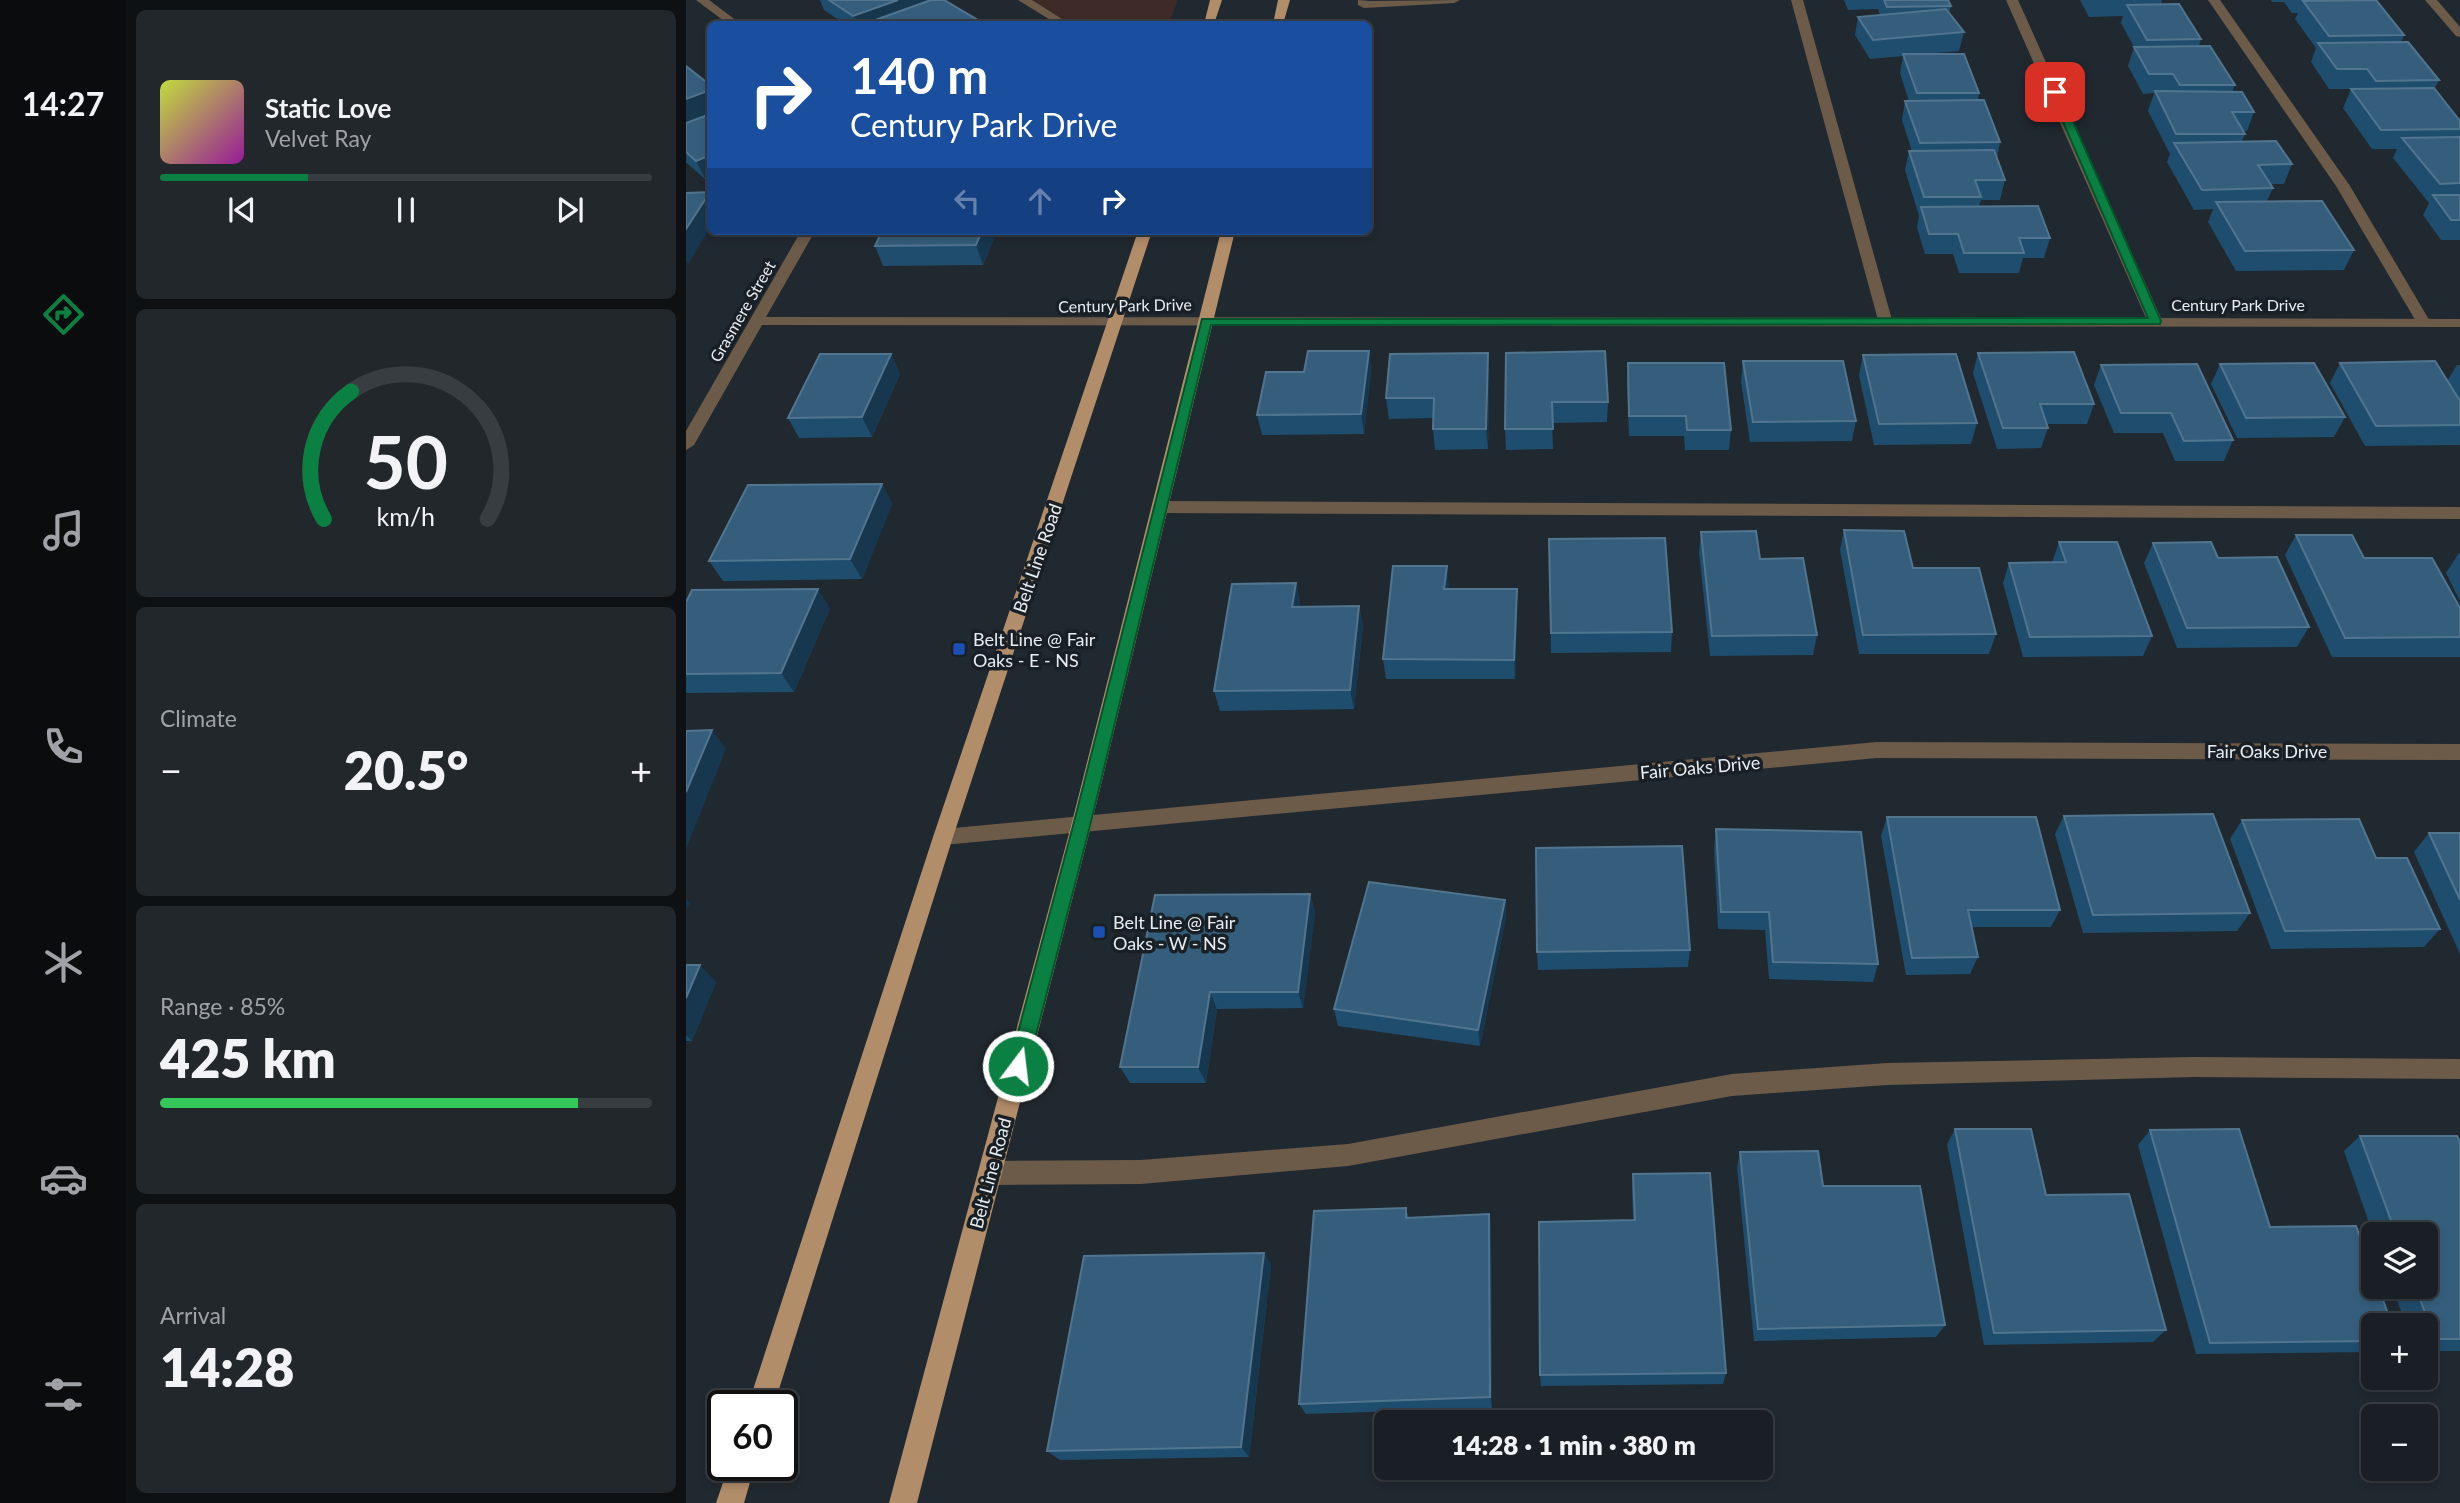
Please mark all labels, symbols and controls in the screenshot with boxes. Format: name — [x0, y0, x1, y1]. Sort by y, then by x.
text: 140 m — [850, 46, 988, 104]
icon: right — [735, 49, 826, 140]
pin — [2025, 62, 2085, 122]
icon: arrive — [2036, 73, 2074, 111]
text: 14:27 — [22, 84, 104, 123]
text: Static Love — [265, 92, 392, 124]
text: Century Park Drive — [850, 105, 1117, 144]
text: Velvet Ray — [265, 124, 371, 152]
icon: left — [948, 182, 986, 220]
icon: ahead — [1021, 182, 1059, 220]
icon: right — [1094, 182, 1132, 220]
icon: previous — [223, 191, 261, 229]
icon: pause — [387, 191, 425, 229]
icon: next — [551, 191, 589, 229]
street label: Grasmere Street — [705, 257, 779, 365]
icon: directions — [39, 290, 88, 339]
street label: Century Park Drive — [1058, 294, 1192, 316]
street label: Century Park Drive — [2171, 295, 2305, 314]
text: 50 — [364, 417, 448, 505]
text: km/h — [377, 501, 435, 531]
street label: Belt Line Road — [1008, 501, 1066, 615]
icon: music — [39, 506, 88, 555]
place label: Belt Line @ Fair Oaks - E - NS — [973, 628, 1096, 671]
marker: Belt Line @ Fair Oaks - E - NS — [951, 641, 967, 657]
text: Climate — [160, 704, 237, 732]
icon: phone — [39, 722, 88, 771]
text: 20.5° — [344, 739, 468, 801]
street label: Fair Oaks Drive — [2207, 740, 2327, 762]
text: − — [160, 747, 182, 793]
text: + — [630, 747, 652, 793]
street label: Fair Oaks Drive — [1639, 751, 1761, 783]
place label: Belt Line @ Fair Oaks - W - NS — [1113, 911, 1236, 954]
marker: Belt Line @ Fair Oaks - W - NS — [1091, 924, 1107, 940]
icon: climate — [39, 938, 88, 987]
text: Range · 85% — [160, 992, 285, 1020]
text: 425 km — [160, 1027, 336, 1089]
position arrow — [981, 1029, 1055, 1103]
street label: Belt Line Road — [965, 1115, 1015, 1231]
icon: car — [39, 1154, 88, 1203]
map controls — [2361, 1222, 2438, 1481]
button: layers — [2361, 1222, 2438, 1299]
text: Arrival — [160, 1301, 226, 1329]
button: + — [2361, 1313, 2438, 1390]
text: 14:28 — [160, 1336, 294, 1398]
icon: filters — [39, 1370, 88, 1419]
speed limit sign: 60 — [707, 1390, 798, 1481]
button: − — [2361, 1404, 2438, 1481]
text: 14:28 · 1 min · 380 m — [1451, 1429, 1696, 1461]

